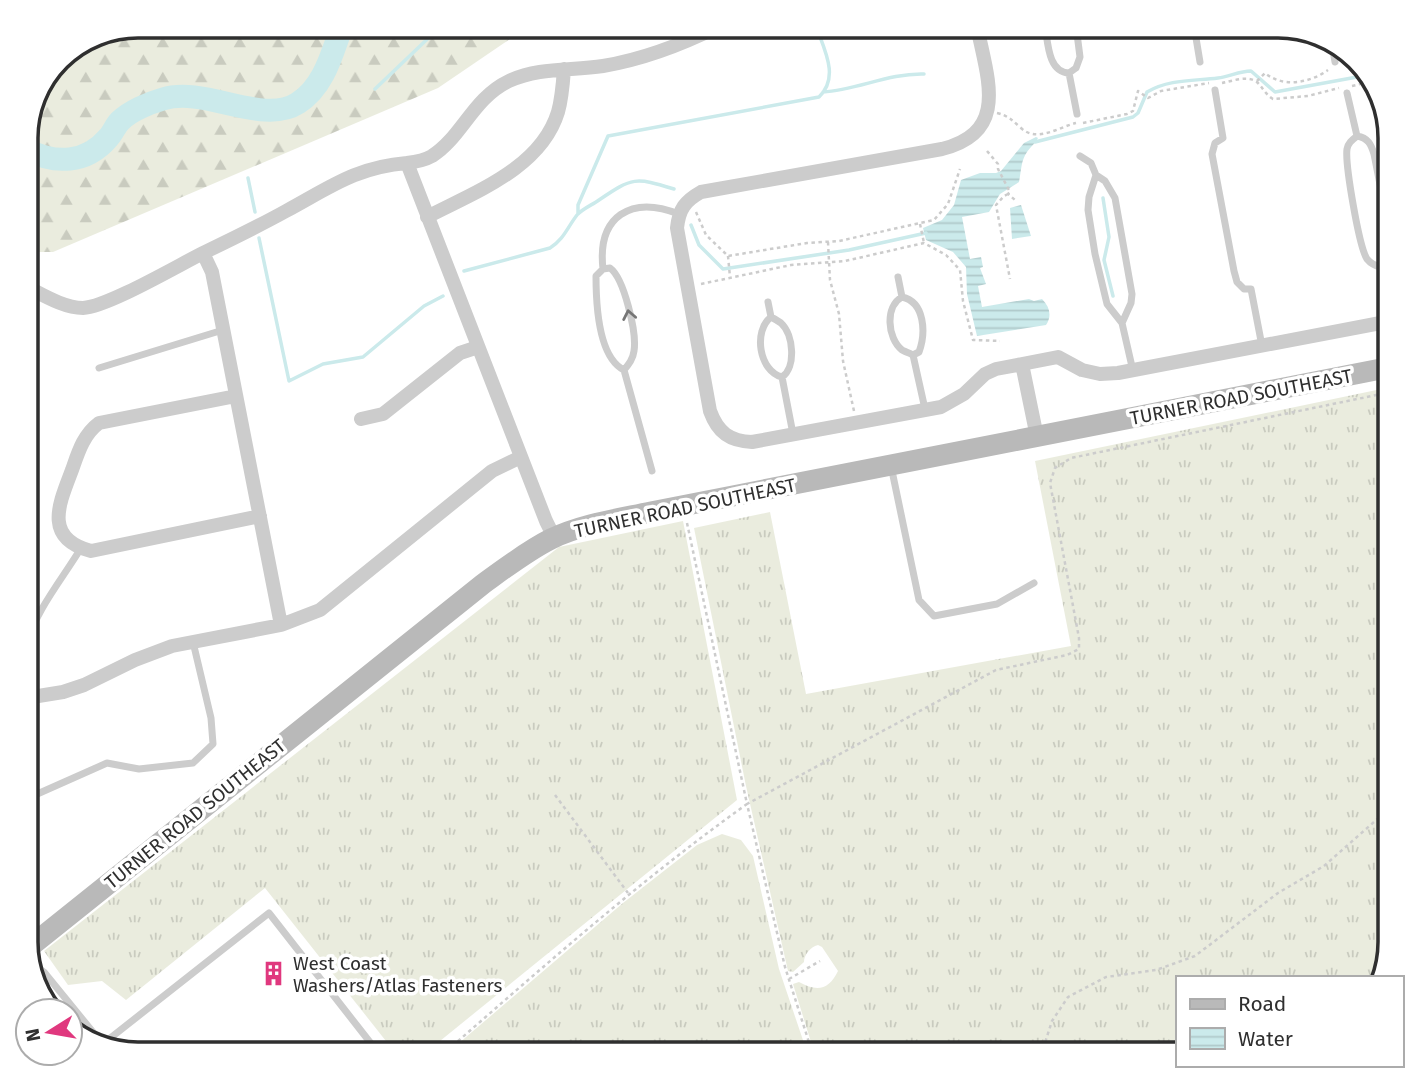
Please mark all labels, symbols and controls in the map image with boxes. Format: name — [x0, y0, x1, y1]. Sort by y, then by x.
one-way arrow — [622, 309, 637, 321]
street label: TURNER ROAD SOUTHEAST — [1128, 364, 1354, 430]
street label: TURNER ROAD SOUTHEAST — [572, 473, 798, 543]
street label: TURNER ROAD SOUTHEAST — [100, 734, 290, 894]
place label: West Coast Washers/Atlas Fasteners — [293, 952, 503, 997]
building icon: West Coast Washers/Atlas Fasteners — [259, 960, 287, 988]
legend — [1176, 976, 1403, 1067]
text: Road — [1238, 991, 1286, 1017]
north arrow — [14, 997, 84, 1067]
text: Water — [1238, 1026, 1293, 1052]
text: N — [20, 1027, 45, 1044]

